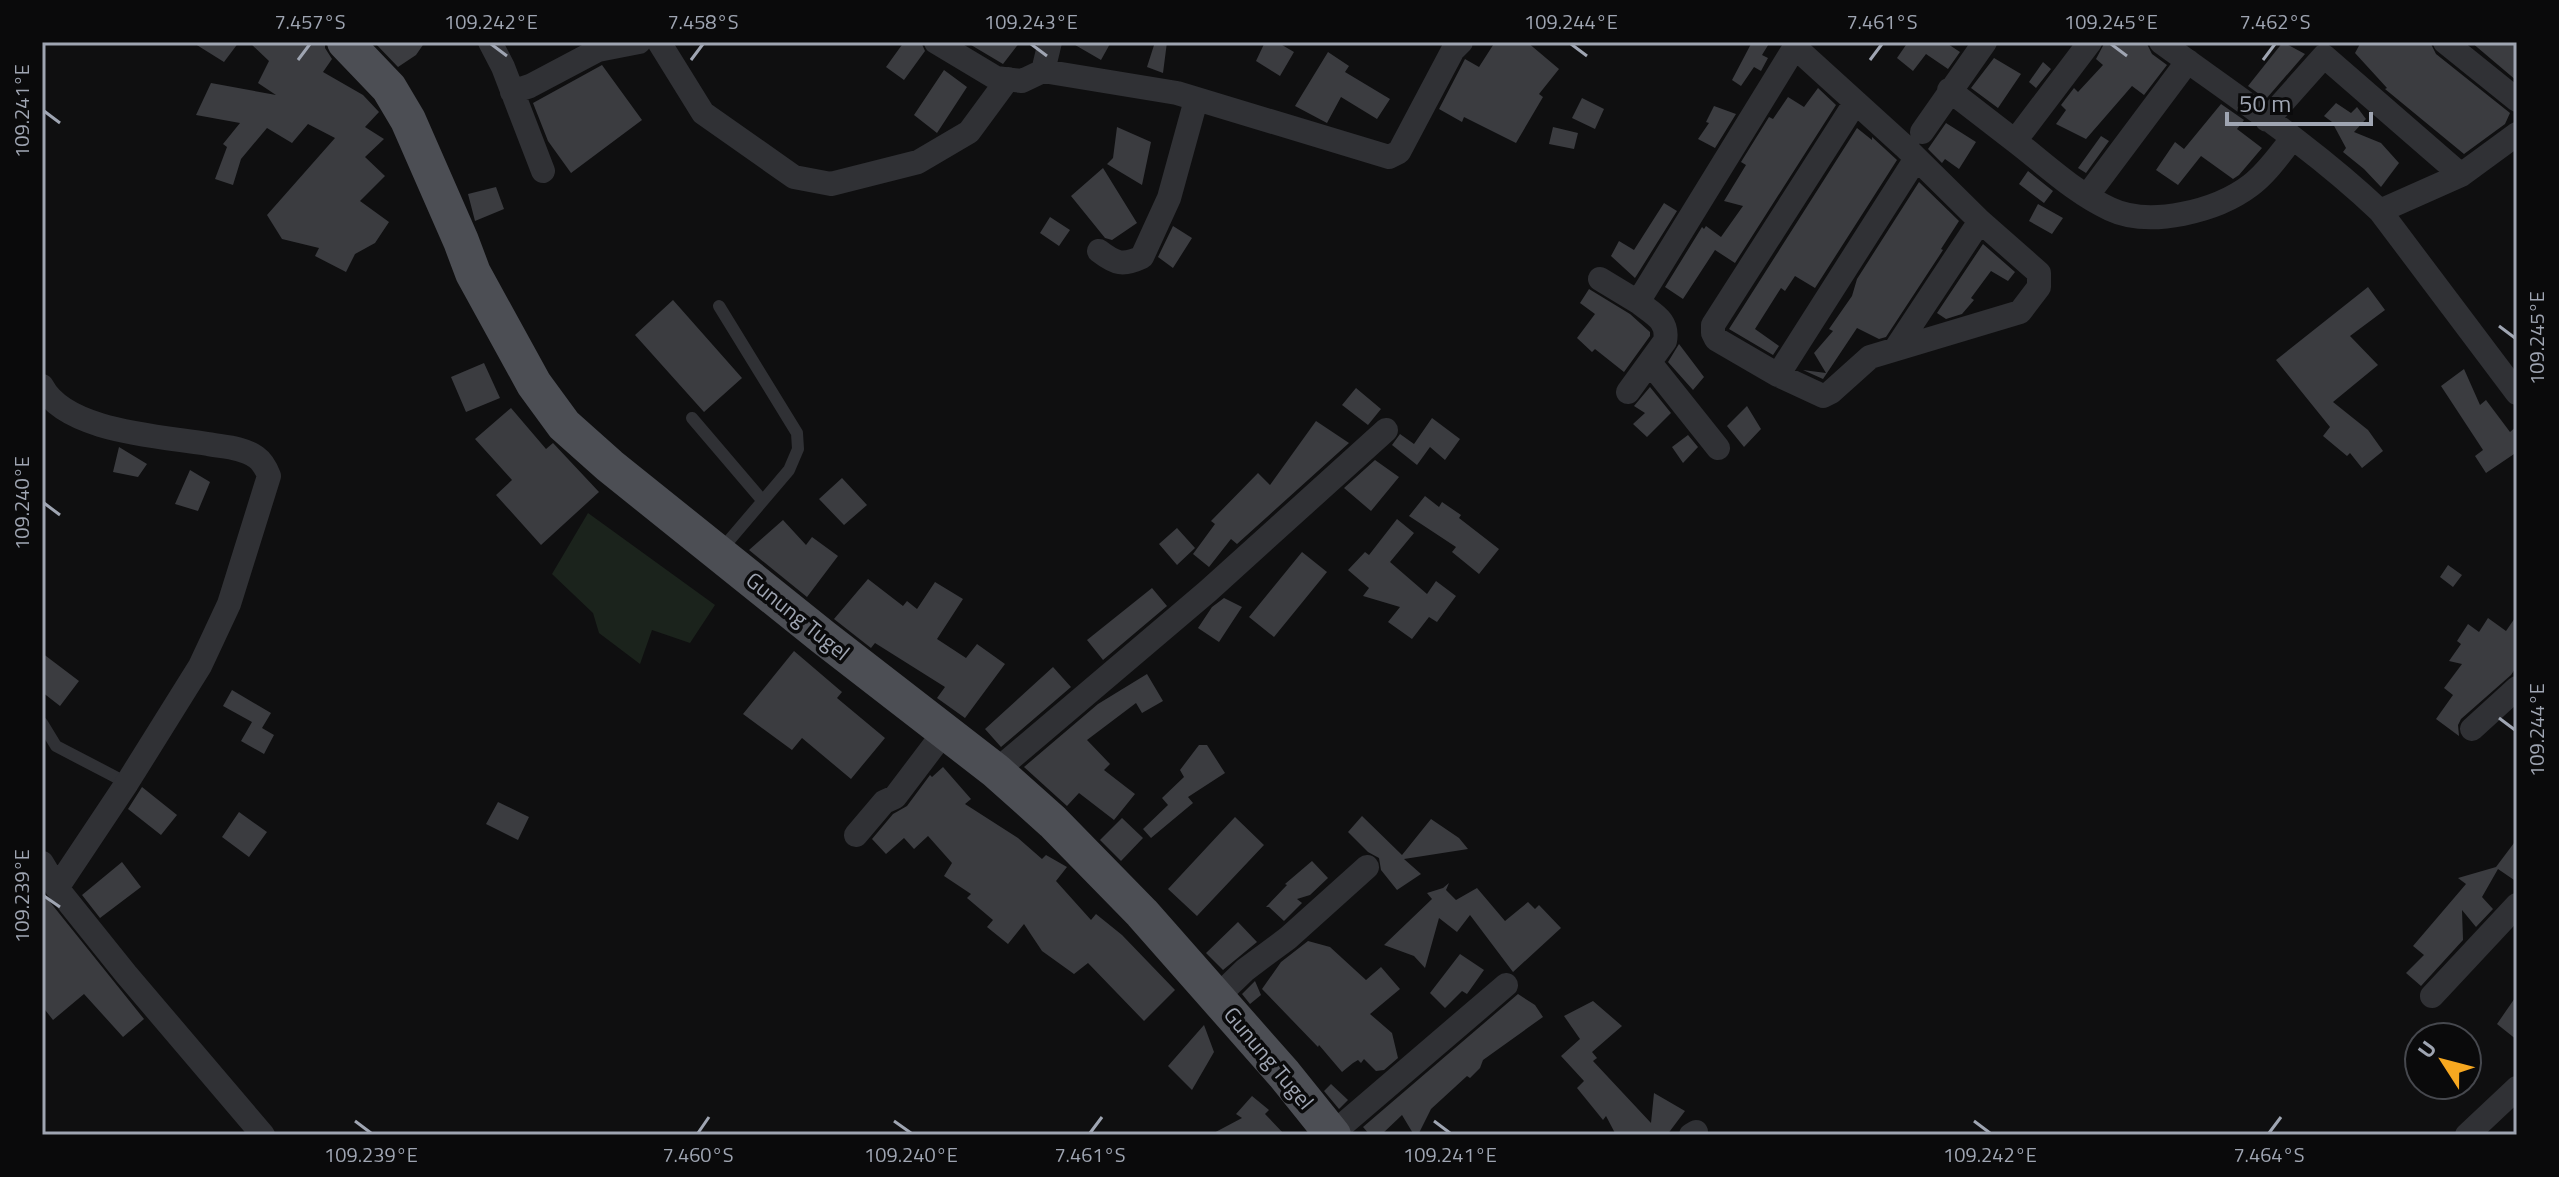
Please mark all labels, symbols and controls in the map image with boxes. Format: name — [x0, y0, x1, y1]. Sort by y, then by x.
text: 7.457°S — [274, 6, 346, 37]
text: 109.242°E — [444, 6, 538, 37]
text: 7.458°S — [667, 6, 739, 37]
text: 109.243°E — [984, 6, 1078, 37]
text: 109.244°E — [1524, 6, 1618, 37]
text: 7.461°S — [1846, 6, 1918, 37]
text: 109.245°E — [2064, 6, 2158, 37]
text: 7.462°S — [2239, 6, 2311, 37]
text: 109.241°E — [6, 64, 37, 158]
scale bar — [2227, 76, 2371, 126]
text: 50 m — [2239, 85, 2291, 121]
text: 109.245°E — [2521, 291, 2552, 385]
text: 109.240°E — [6, 456, 37, 550]
street label: Gunung Tugel — [739, 563, 857, 669]
text: 109.244°E — [2521, 683, 2552, 777]
text: 109.239°E — [6, 849, 37, 943]
street label: Gunung Tugel — [1216, 999, 1322, 1117]
north arrow — [2403, 1021, 2483, 1101]
text: U — [2409, 1033, 2445, 1065]
text: 109.239°E — [324, 1139, 418, 1170]
text: 7.460°S — [662, 1139, 734, 1170]
text: 109.240°E — [864, 1139, 958, 1170]
text: 7.461°S — [1054, 1139, 1126, 1170]
text: 109.241°E — [1403, 1139, 1497, 1170]
text: 109.242°E — [1943, 1139, 2037, 1170]
text: 7.464°S — [2233, 1139, 2305, 1170]

